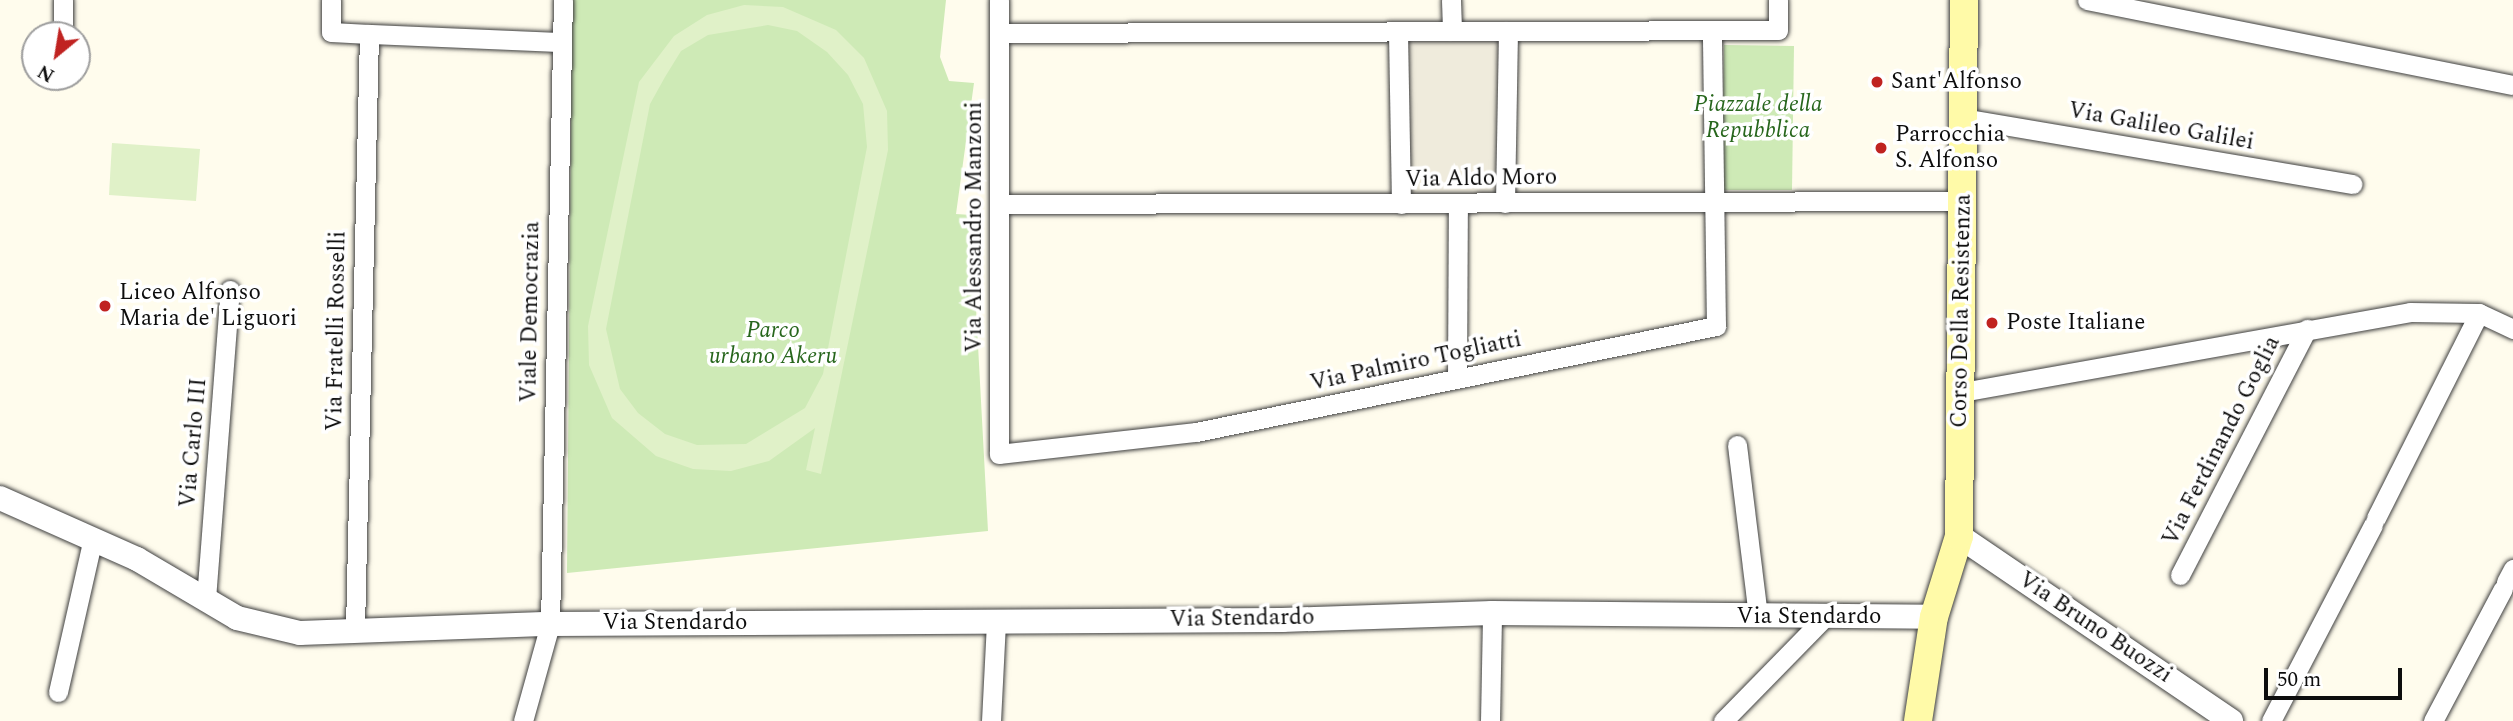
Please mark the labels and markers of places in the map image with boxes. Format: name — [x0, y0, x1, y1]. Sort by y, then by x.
place label: Sant'Alfonso — [1891, 68, 2022, 96]
marker: Sant'Alfonso — [1869, 74, 1885, 90]
place label: Parrocchia S. Alfonso — [1895, 121, 2005, 175]
marker: Parrocchia S. Alfonso — [1873, 140, 1889, 156]
place label: Liceo Alfonso Maria de' Liguori — [119, 279, 297, 333]
marker: Liceo Alfonso Maria de' Liguori — [97, 298, 113, 314]
place label: Poste Italiane — [2006, 309, 2145, 337]
marker: Poste Italiane — [1984, 315, 2000, 331]

